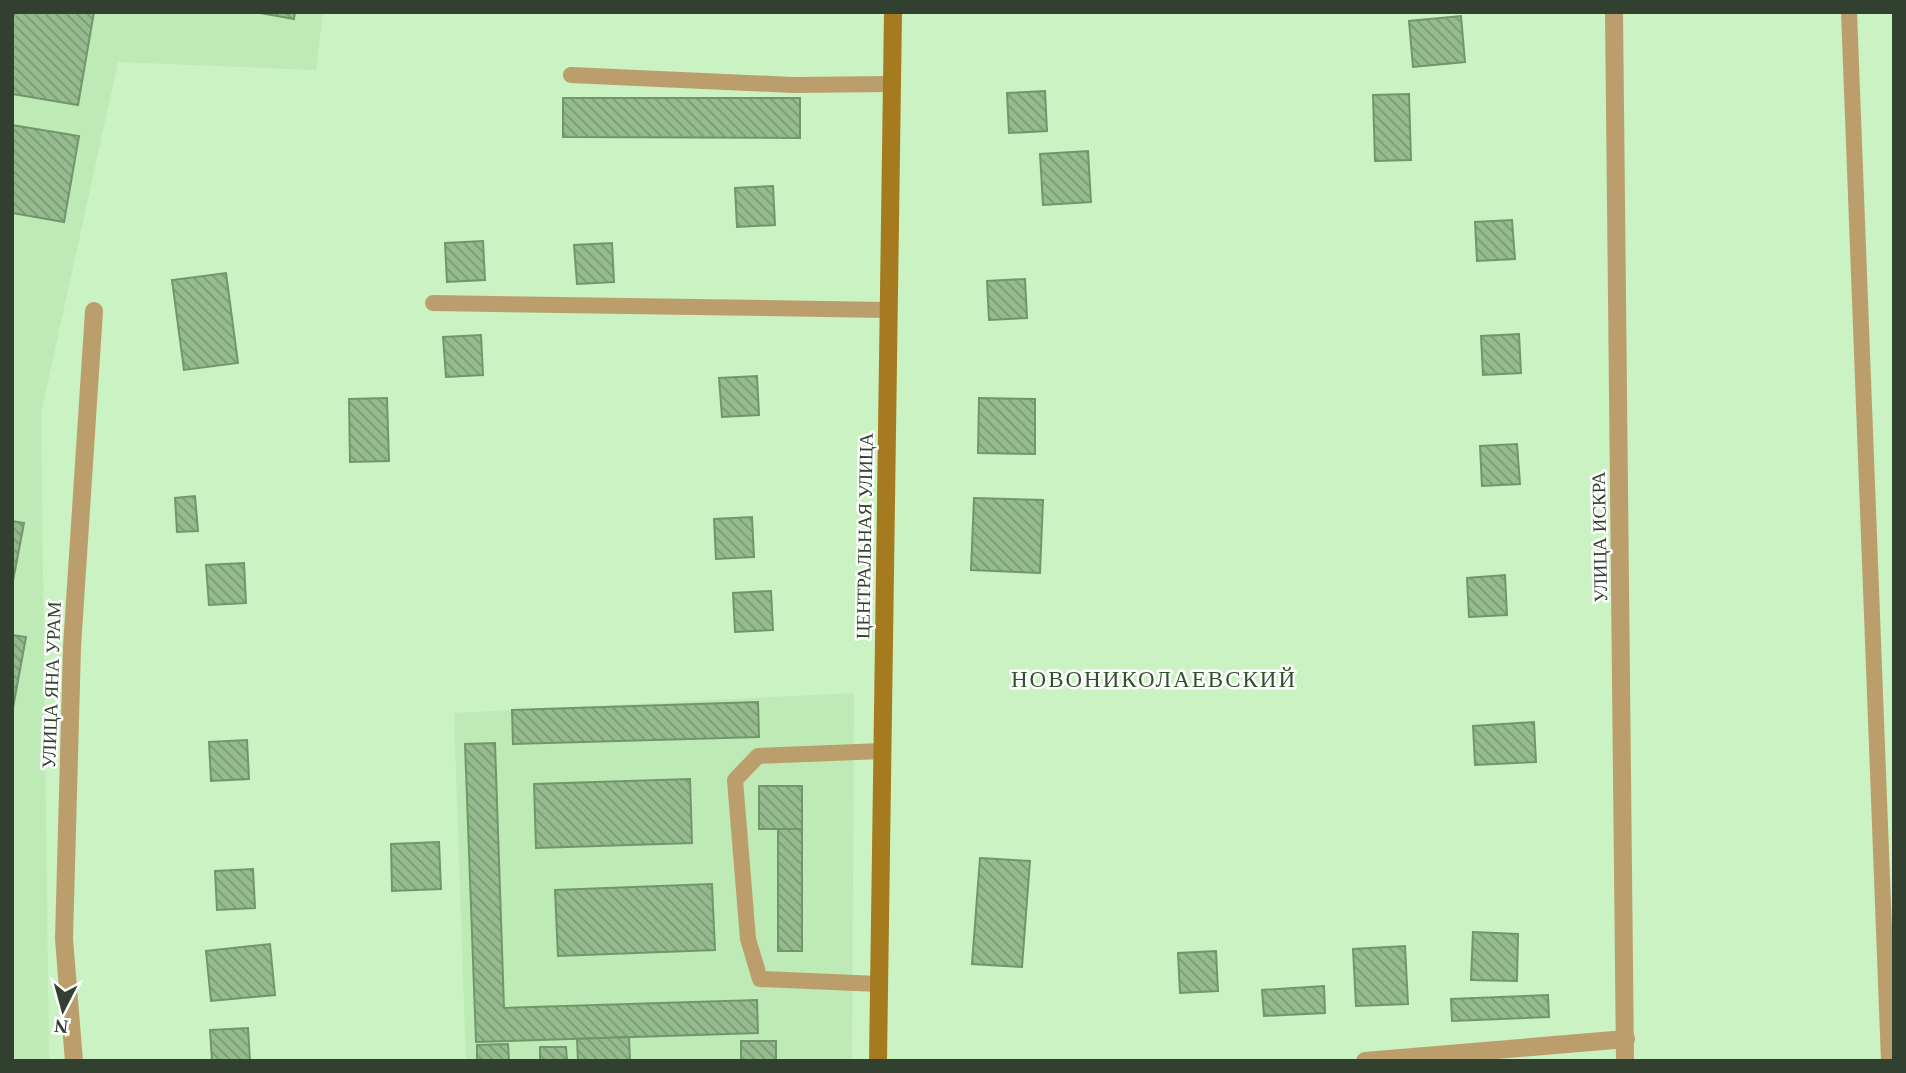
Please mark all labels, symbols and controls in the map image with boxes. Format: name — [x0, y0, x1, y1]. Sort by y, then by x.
street label: ЦЕНТРАЛЬНАЯ УЛИЦА — [852, 432, 877, 639]
street label: УЛИЦА ИСКРА — [1588, 471, 1611, 603]
street label: УЛИЦА ЯНА УРАМ — [38, 601, 65, 769]
district label: НОВОНИКОЛАЕВСКИЙ — [1011, 667, 1297, 692]
north arrow — [28, 975, 98, 1045]
text: N — [53, 1015, 69, 1038]

